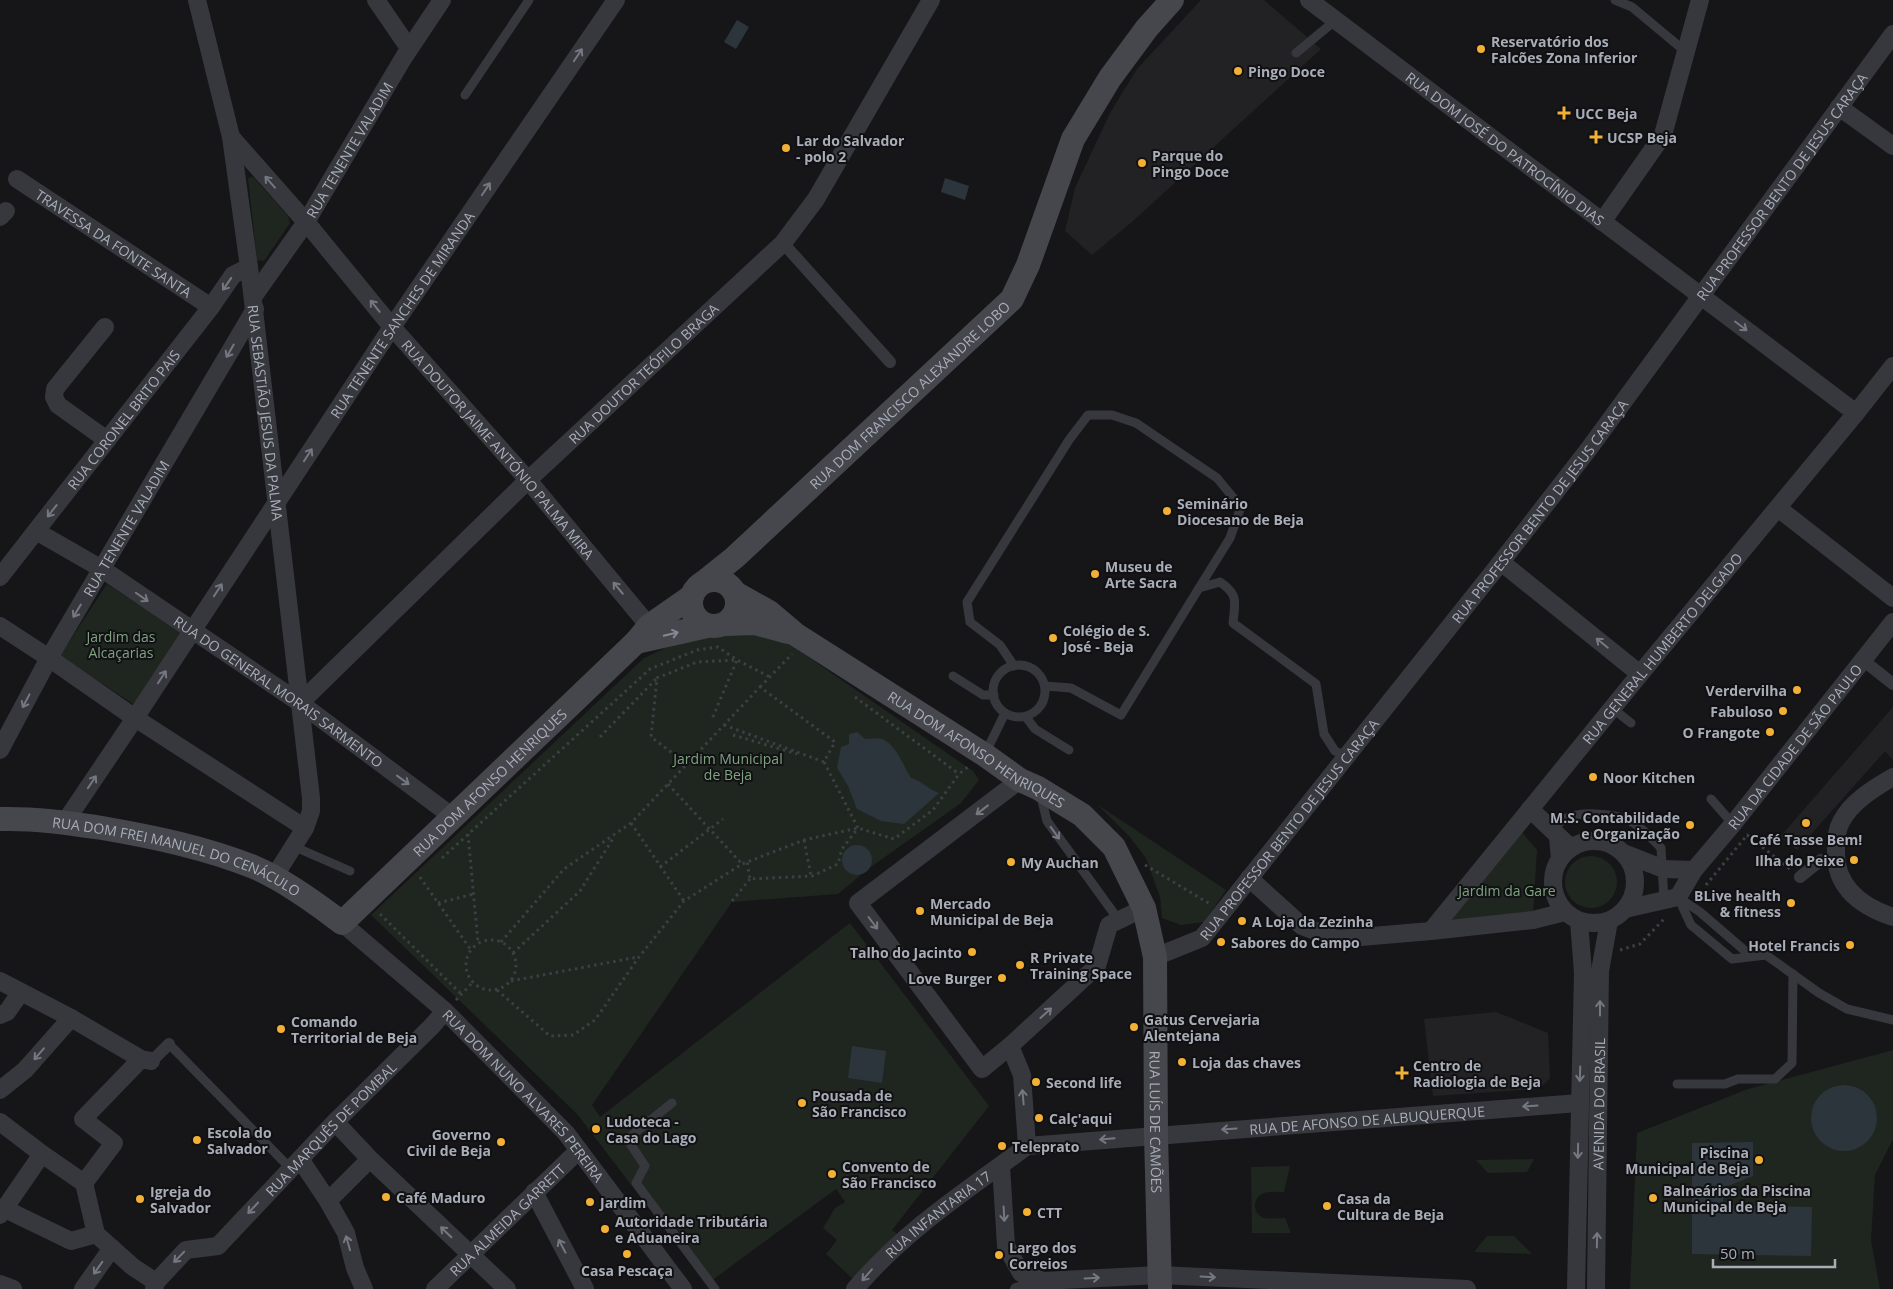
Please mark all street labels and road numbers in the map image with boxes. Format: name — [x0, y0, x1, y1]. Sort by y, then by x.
street label: RUA DOM JOSÉ DO PATROCÍNIO DIAS — [1402, 67, 1608, 229]
street label: RUA PROFESSOR BENTO DE JESUS CARAÇA — [1692, 68, 1871, 304]
street label: RUA TENENTE VALADIM — [301, 78, 397, 221]
street label: TRAVESSA DA FONTE SANTA — [32, 184, 196, 301]
street label: RUA TENENTE SANCHES DE MIRANDA — [325, 207, 478, 422]
street label: RUA DOM FRANCISCO ALEXANDRE LOBO — [805, 296, 1014, 493]
street label: RUA DOUTOR TEÓFILO BRAGA — [564, 298, 722, 448]
street label: RUA SEBASTIÃO JESUS DA PALMA — [244, 304, 288, 522]
street label: RUA DOUTOR JAIME ANTÓNIO PALMA MIRA — [398, 335, 599, 563]
street label: RUA CORONEL BRITO PAIS — [63, 346, 184, 493]
street label: RUA PROFESSOR BENTO DE JESUS CARAÇA — [1447, 395, 1632, 627]
street label: RUA TENENTE VALADIM — [78, 457, 173, 600]
street label: RUA GENERAL HUMBERTO DELGADO — [1577, 549, 1746, 748]
street label: RUA DO GENERAL MORAIS SARMENTO — [170, 611, 387, 771]
street label: RUA DA CIDADE DE SÃO PAULO — [1723, 660, 1866, 833]
street label: RUA DOM AFONSO HENRIQUES — [884, 686, 1069, 812]
street label: RUA DOM AFONSO HENRIQUES — [408, 704, 570, 860]
street label: RUA PROFESSOR BENTO DE JESUS CARAÇA — [1195, 714, 1383, 944]
street label: RUA DOM FREI MANUEL DO CENÁCULO — [51, 812, 304, 900]
street label: RUA DOM NUNO ALVARES PEREIRA — [439, 1005, 609, 1186]
street label: AVENIDA DO BRASIL — [1588, 1038, 1609, 1170]
street label: RUA LUÍS DE CAMÕES — [1146, 1051, 1167, 1193]
street label: RUA MARQUÊS DE POMBAL — [261, 1057, 400, 1200]
street label: RUA DE AFONSO DE ALBUQUERQUE — [1249, 1101, 1485, 1138]
street label: RUA ALMEIDA GARRETT — [445, 1159, 569, 1280]
street label: RUA INFANTARIA 17 — [881, 1166, 994, 1262]

